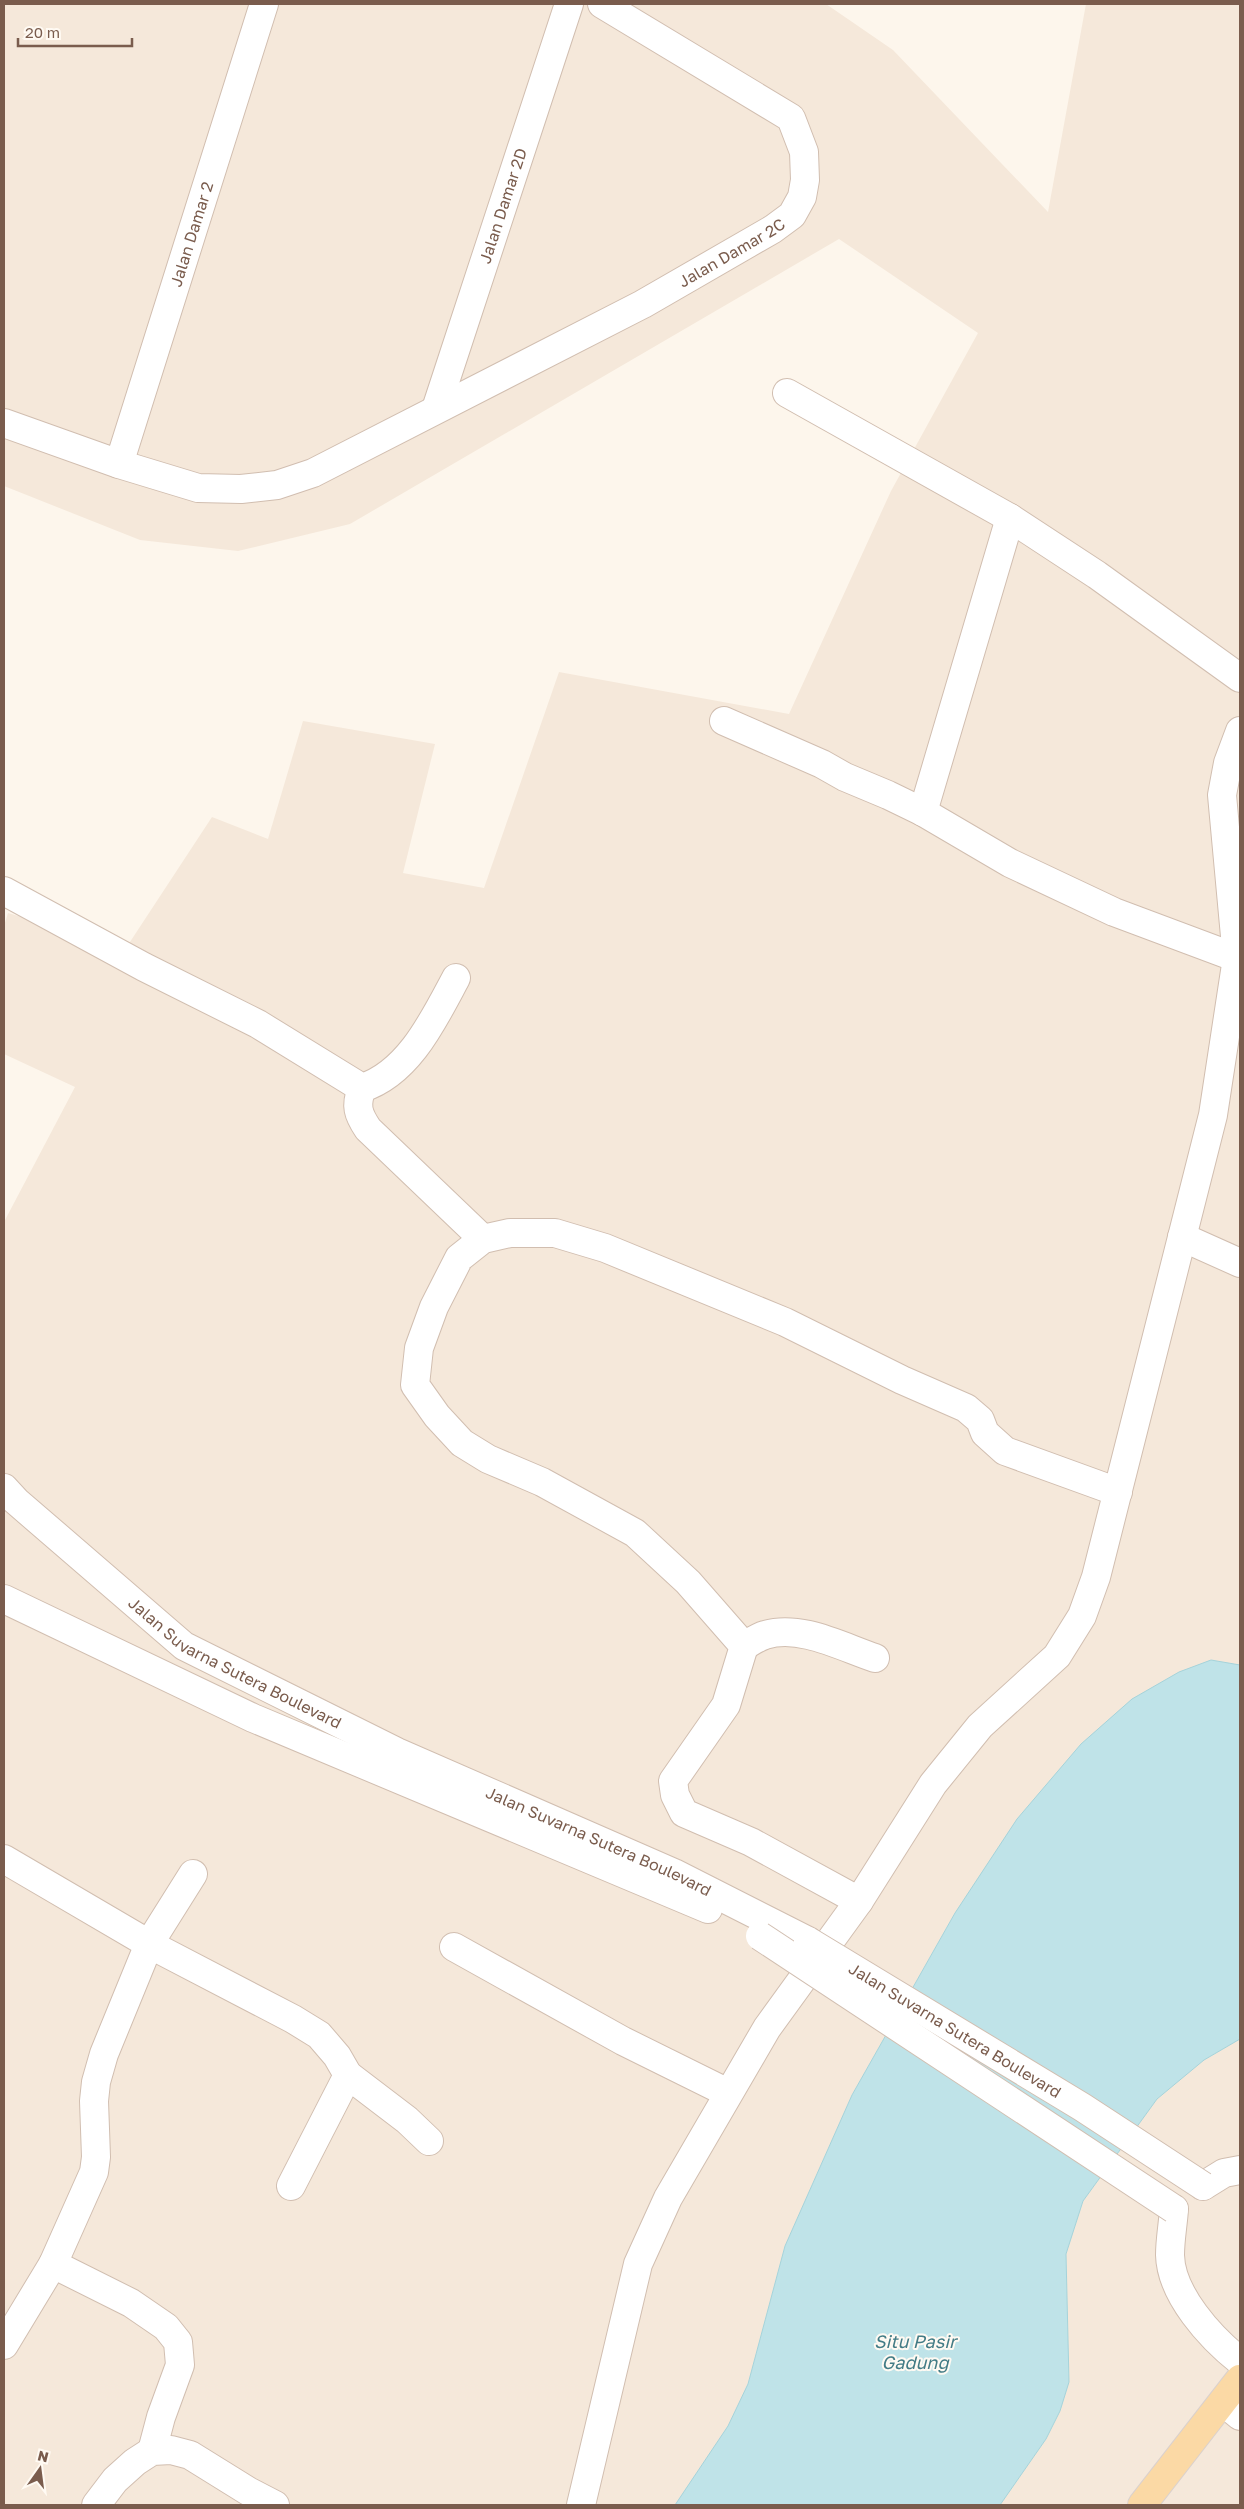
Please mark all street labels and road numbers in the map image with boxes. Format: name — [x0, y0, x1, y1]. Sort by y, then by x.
street label: Jalan Damar 2D — [475, 145, 531, 266]
street label: Jalan Damar 2 — [166, 179, 217, 289]
street label: Jalan Damar 2C — [675, 214, 789, 291]
street label: Jalan Suvarna Sutera Boulevard — [124, 1593, 345, 1733]
street label: Jalan Suvarna Sutera Boulevard — [483, 1782, 715, 1900]
street label: Jalan Suvarna Sutera Boulevard — [845, 1958, 1065, 2102]

